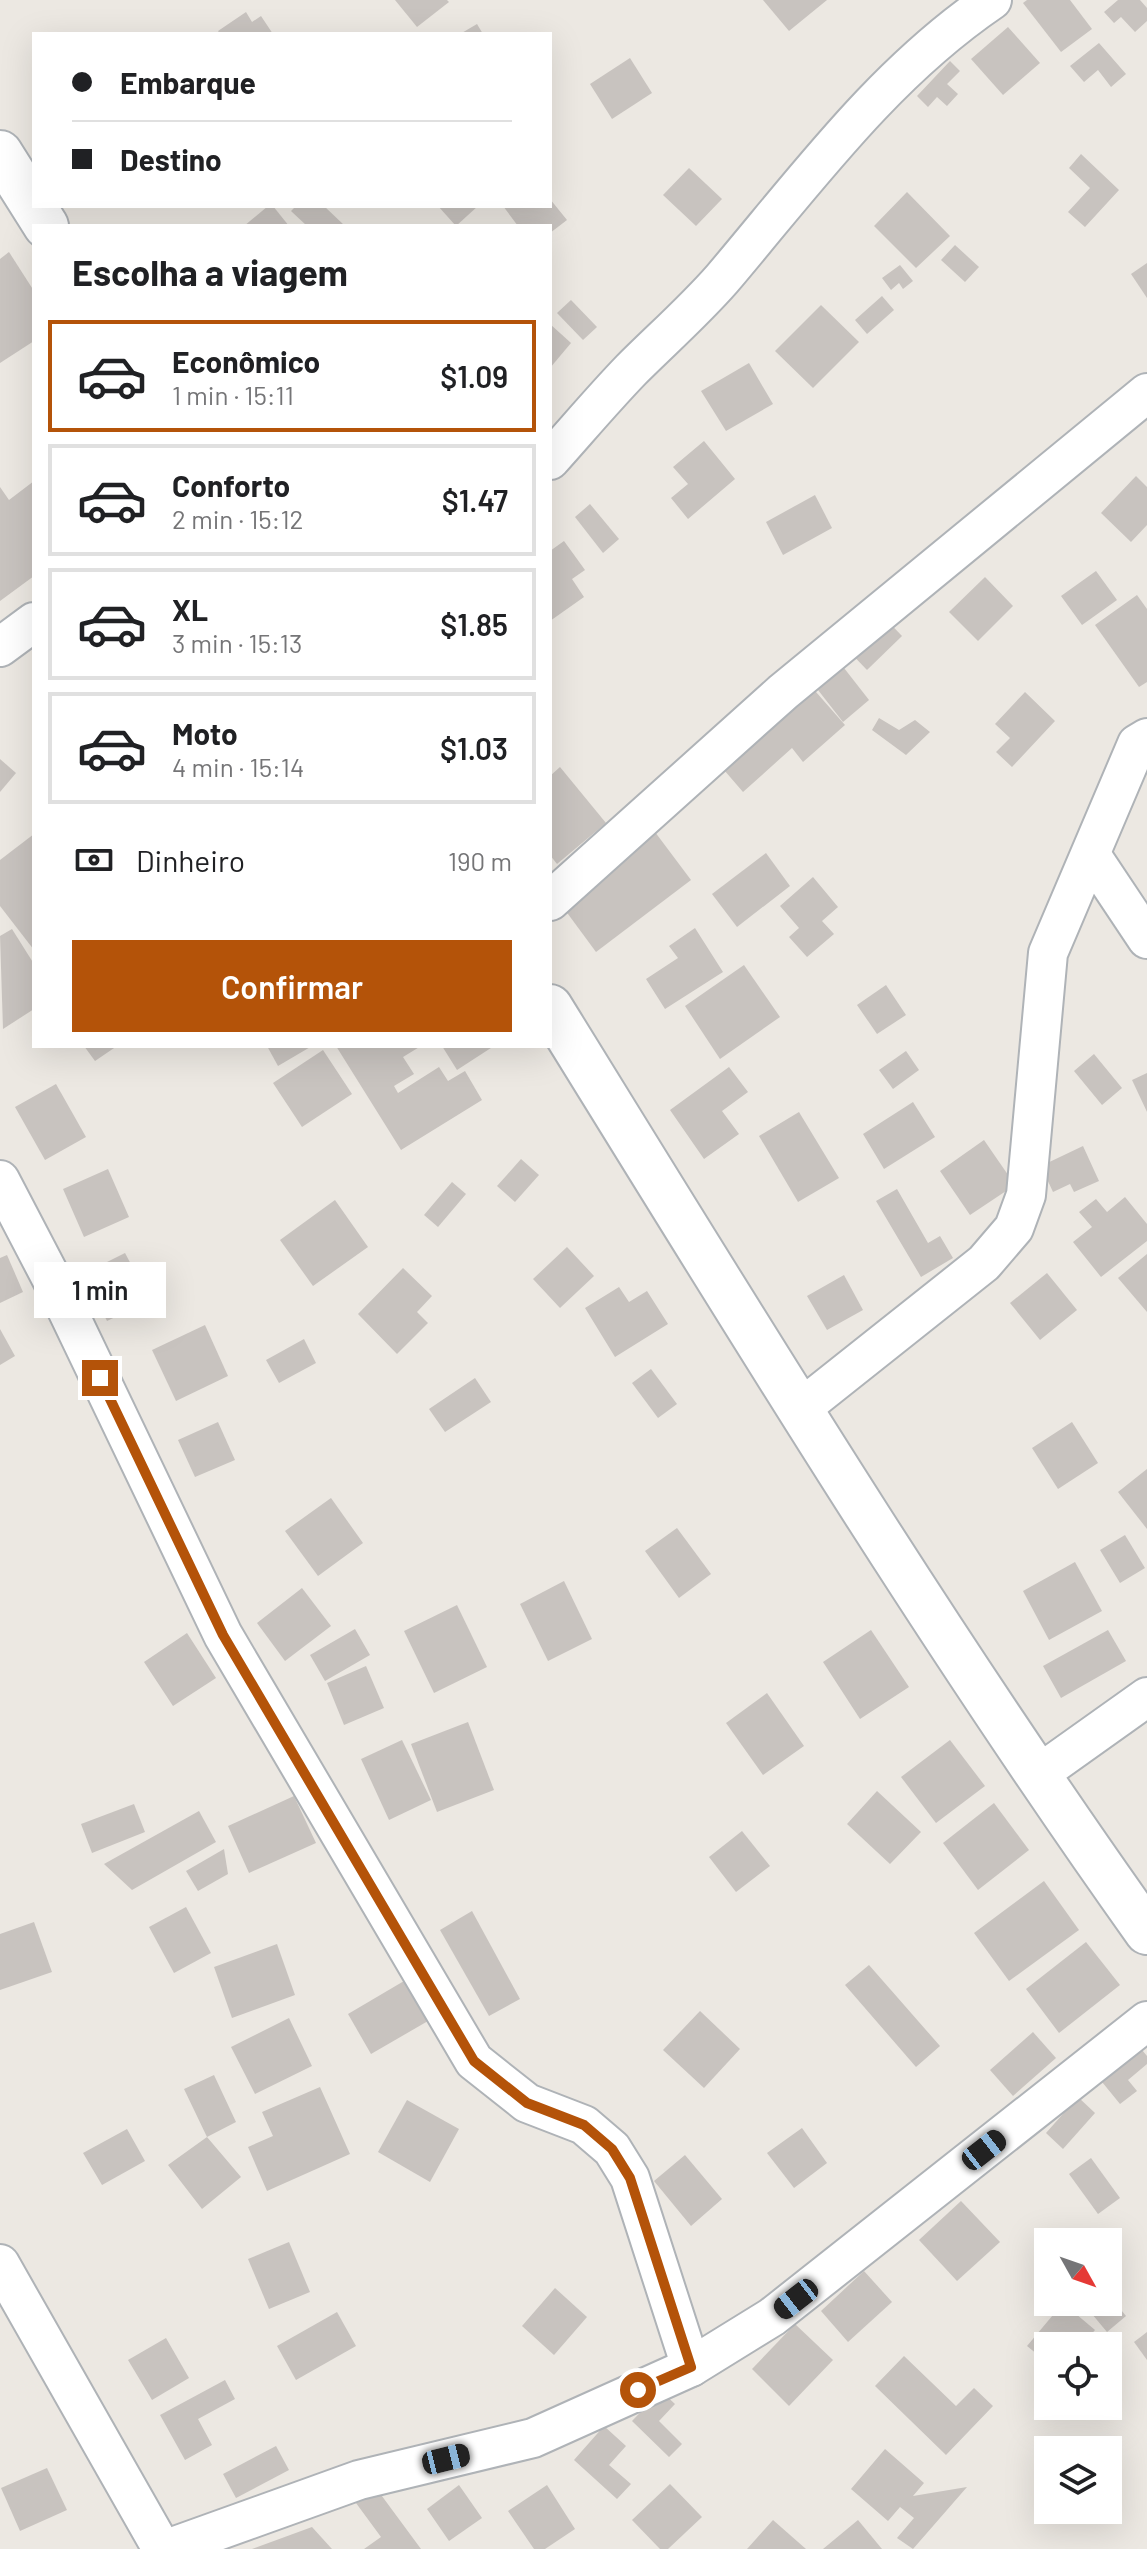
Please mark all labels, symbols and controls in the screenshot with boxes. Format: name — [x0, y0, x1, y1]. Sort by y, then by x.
text: Embarque — [120, 64, 256, 100]
text: Destino — [120, 141, 222, 177]
text: Escolha a viagem — [72, 250, 348, 293]
icon: car — [76, 340, 148, 412]
text: Econômico — [172, 343, 320, 379]
text: $1.09 — [440, 358, 508, 394]
text: 1 min · 15:11 — [172, 379, 294, 410]
icon: car — [76, 464, 148, 536]
text: Conforto — [172, 467, 290, 503]
text: $1.47 — [442, 482, 508, 518]
text: 2 min · 15:12 — [172, 503, 303, 534]
icon: car — [76, 588, 148, 660]
text: XL — [172, 591, 208, 627]
text: $1.85 — [440, 606, 508, 642]
text: 3 min · 15:13 — [172, 627, 302, 658]
icon: car — [76, 712, 148, 784]
text: Moto — [172, 715, 238, 751]
text: $1.03 — [440, 730, 508, 766]
text: 4 min · 15:14 — [172, 751, 304, 782]
icon: cash — [72, 838, 116, 882]
text: Dinheiro — [136, 842, 245, 878]
text: 190 m — [448, 845, 512, 876]
button: Confirmar — [72, 940, 512, 1032]
callout: 1 min — [34, 1262, 166, 1318]
text: 1 min — [72, 1274, 128, 1305]
route end — [82, 1360, 118, 1396]
car — [958, 2126, 1010, 2174]
north arrow — [1034, 2228, 1122, 2316]
map controls — [1034, 2228, 1122, 2524]
car — [770, 2275, 822, 2323]
button: locate — [1034, 2332, 1122, 2420]
route start — [620, 2372, 656, 2408]
button: layers — [1034, 2436, 1122, 2524]
car — [420, 2442, 472, 2476]

